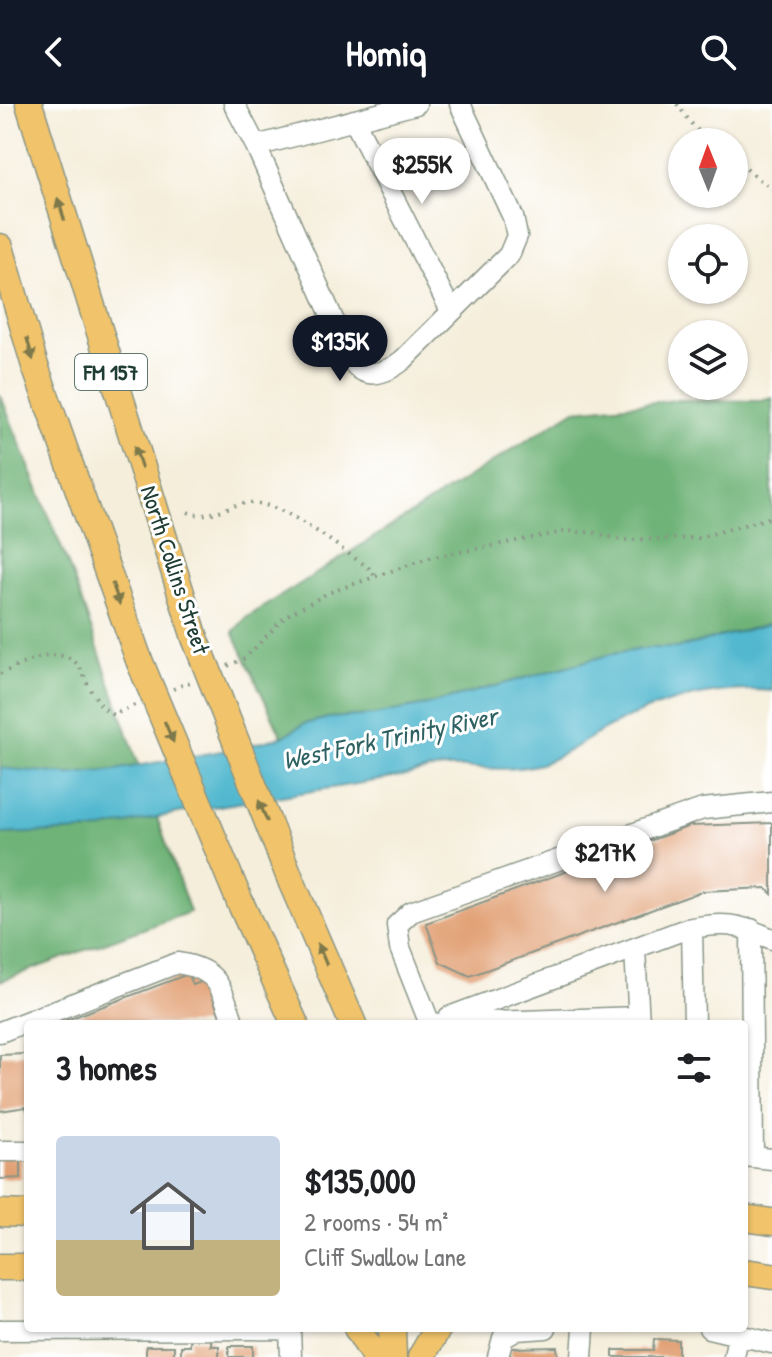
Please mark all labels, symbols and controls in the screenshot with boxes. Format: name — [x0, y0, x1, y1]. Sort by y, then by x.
text: Homiq — [346, 28, 426, 77]
icon: back — [32, 30, 76, 74]
icon: search — [696, 30, 740, 74]
north arrow — [668, 128, 748, 208]
map controls — [668, 128, 748, 400]
pin: $255K — [366, 138, 478, 206]
text: $255K — [392, 146, 452, 181]
one-way arrow — [54, 196, 67, 220]
button: locate — [668, 224, 748, 304]
pin: $135K — [284, 315, 396, 383]
button: layers — [668, 320, 748, 400]
text: $135K — [311, 323, 369, 358]
one-way arrow — [24, 337, 37, 361]
road number: FM 157 — [75, 354, 147, 390]
one-way arrow — [131, 445, 144, 469]
street label: North Collins Street — [134, 481, 219, 659]
one-way arrow — [110, 582, 122, 606]
water label: West Fork Trinity River — [280, 697, 503, 778]
one-way arrow — [162, 720, 175, 744]
one-way arrow — [256, 799, 269, 823]
pin: $217K — [549, 826, 661, 894]
text: $217K — [574, 834, 636, 869]
one-way arrow — [316, 942, 329, 966]
text: 3 homes — [56, 1045, 157, 1091]
icon: filters — [672, 1046, 716, 1090]
text: $135,000 — [304, 1158, 416, 1204]
icon: home — [120, 1168, 216, 1264]
text: 2 rooms · 54 m² — [304, 1204, 448, 1239]
text: Cliff Swallow Lane — [304, 1239, 466, 1274]

